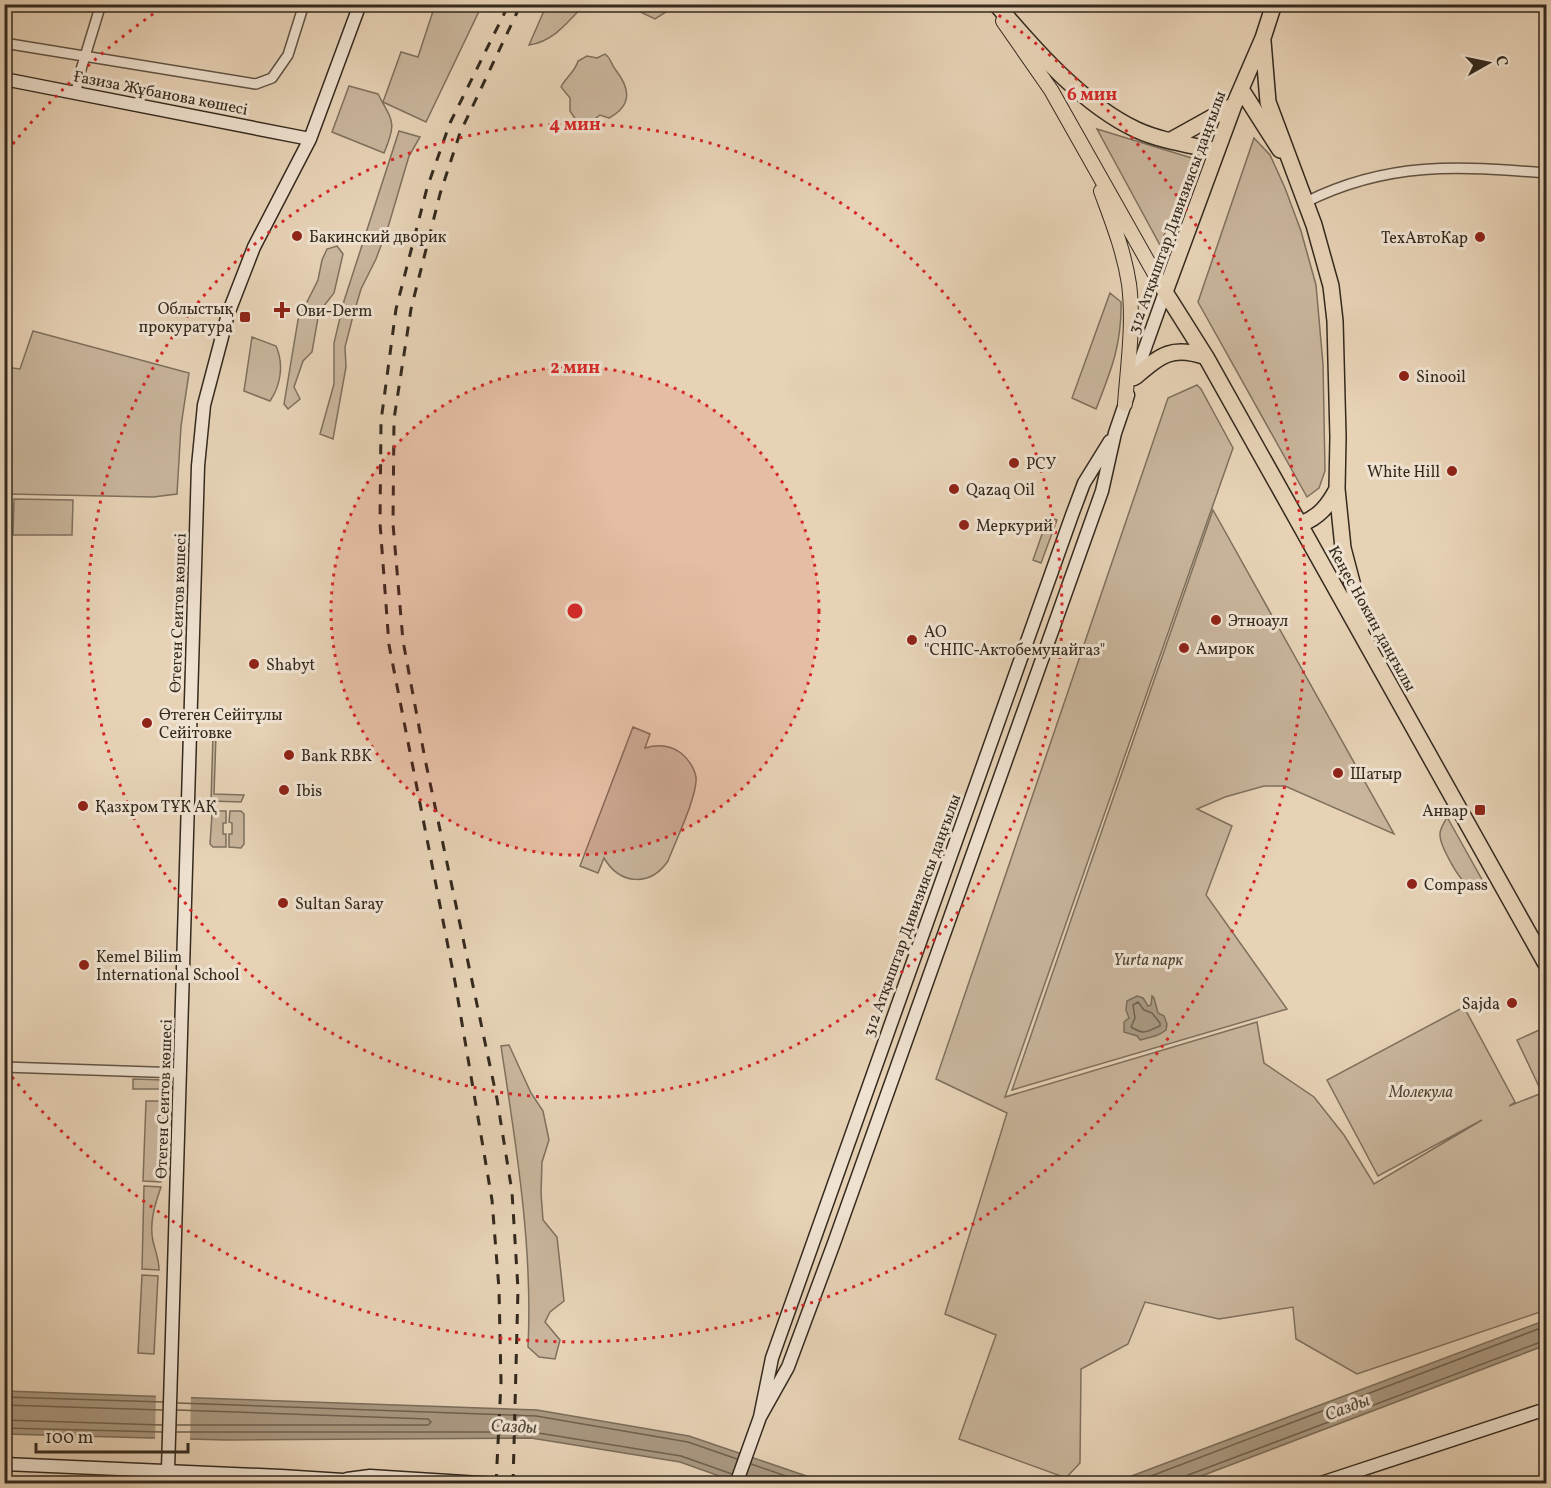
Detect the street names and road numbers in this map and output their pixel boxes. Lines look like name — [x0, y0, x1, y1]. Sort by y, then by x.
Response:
street label: Ғазиза Жұбанова көшесі — [72, 66, 250, 122]
street label: 312 Атқыштар Дивизиясы даңғылы — [1124, 88, 1232, 337]
street label: Өтеген Сеитов көшесі — [165, 533, 193, 693]
street label: Кеңес Нокин даңғылы — [1322, 542, 1421, 696]
street label: 312 Атқыштар Дивизиясы даңғылы — [859, 791, 967, 1040]
street label: Өтеген Сеитов көшесі — [151, 1019, 179, 1179]

